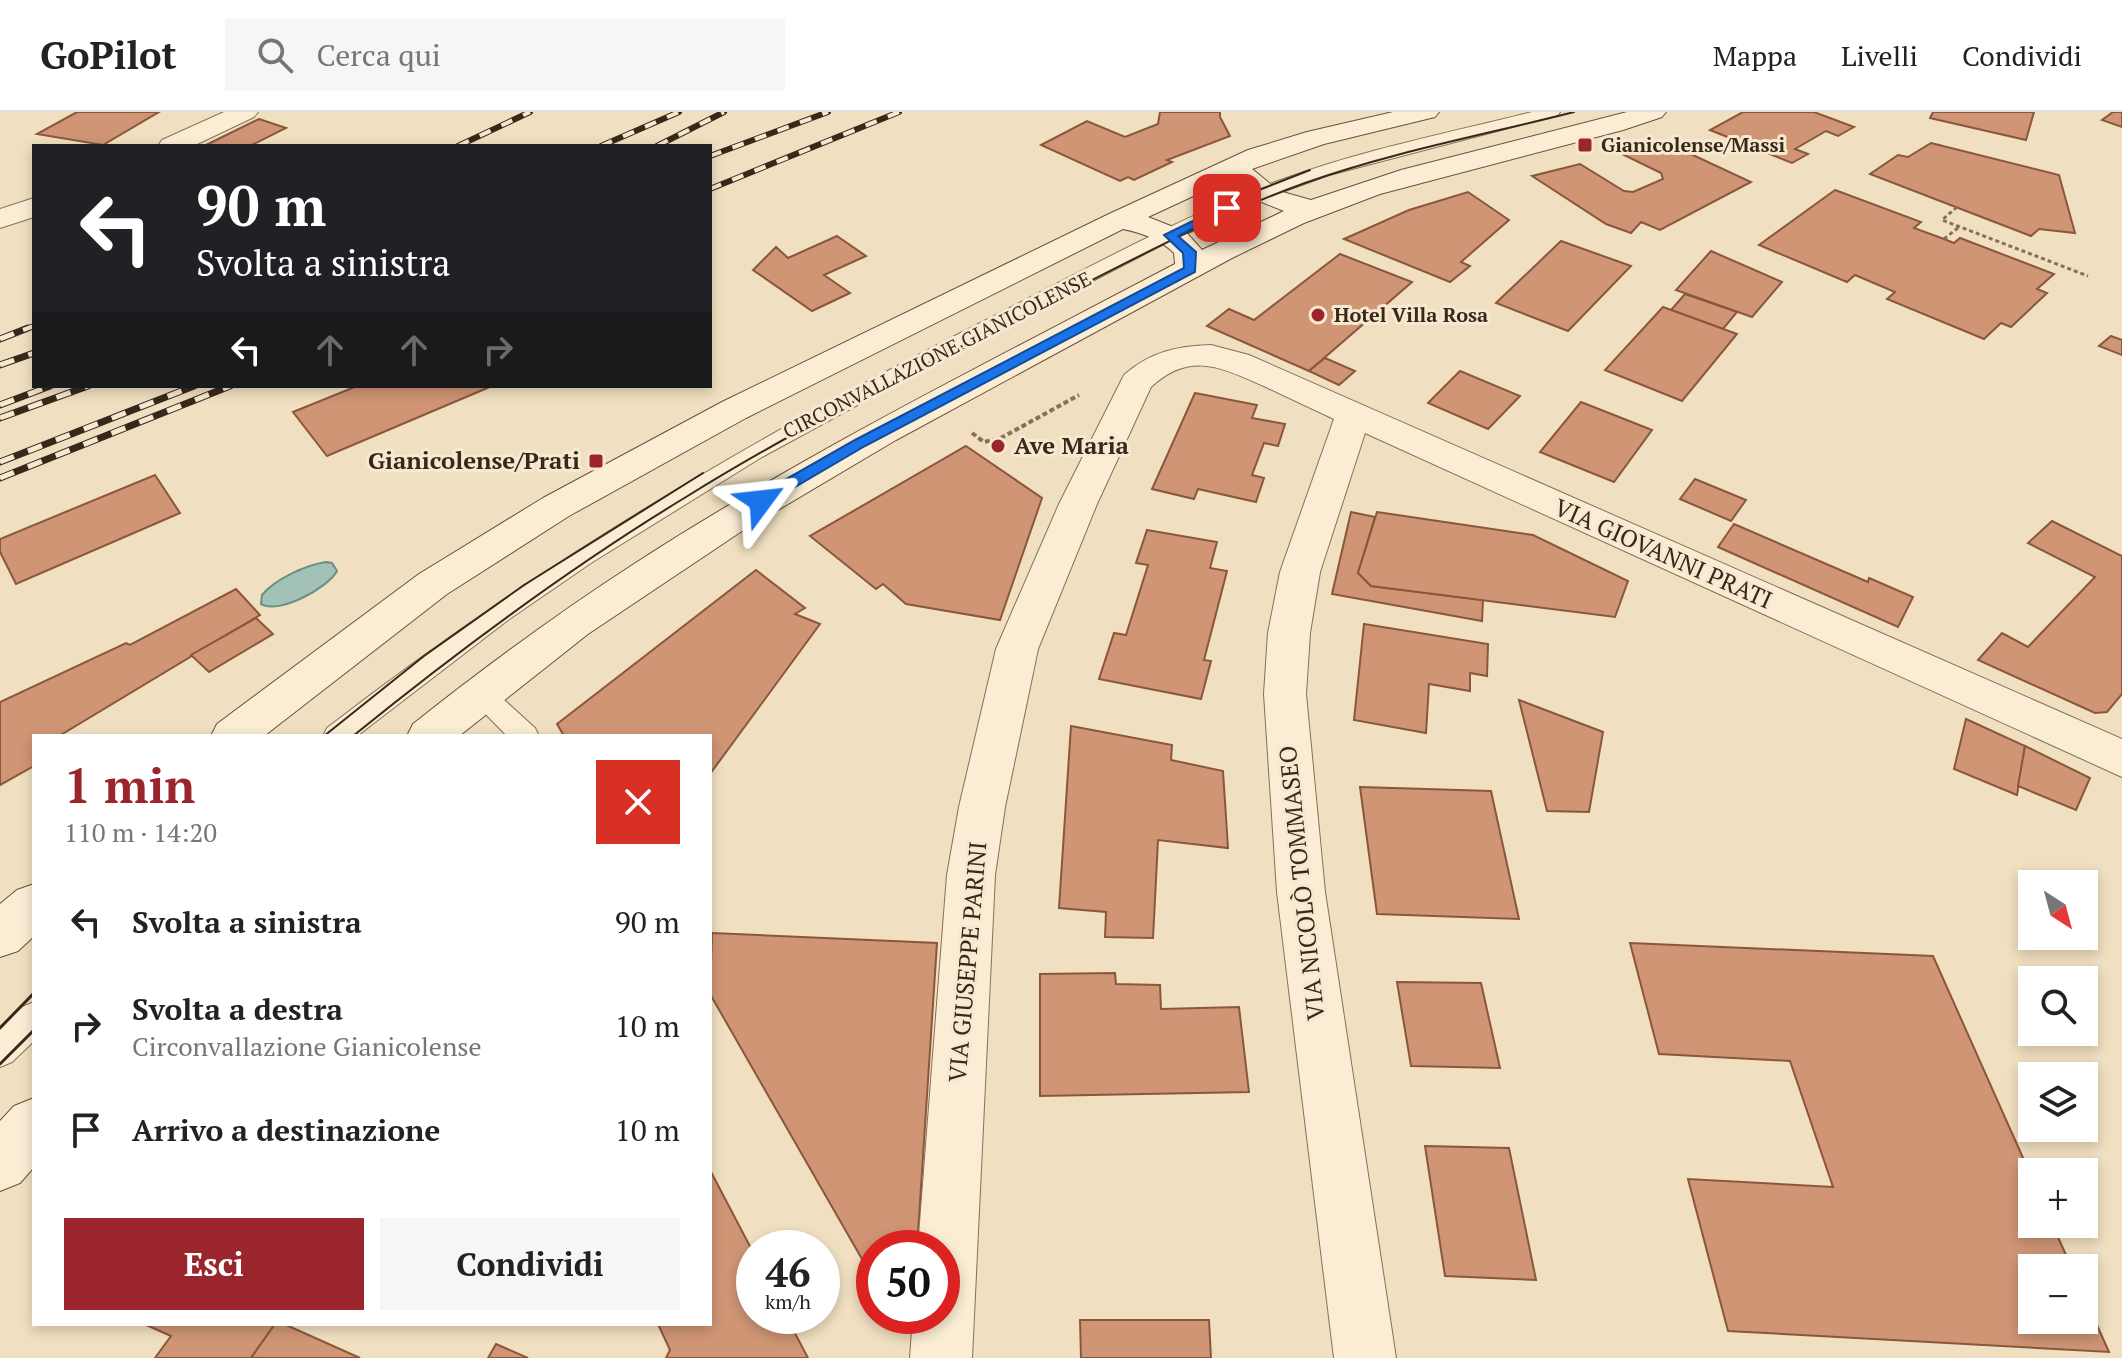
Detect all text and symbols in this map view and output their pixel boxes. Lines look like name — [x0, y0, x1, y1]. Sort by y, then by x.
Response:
search box — [225, 19, 785, 91]
text: GoPilot — [40, 30, 177, 80]
icon: search — [253, 33, 297, 77]
text: Cerca qui — [317, 35, 441, 75]
text: Mappa — [1713, 37, 1797, 74]
text: Livelli — [1841, 37, 1918, 74]
text: Condividi — [1962, 37, 2082, 74]
place label: Gianicolense/Massi — [1601, 131, 1785, 158]
marker: Gianicolense/Massi — [1576, 136, 1594, 154]
text: 90 m — [196, 168, 326, 242]
pin — [1193, 174, 1261, 242]
icon: left — [64, 176, 168, 280]
icon: arrive — [1205, 186, 1249, 230]
text: Svolta a sinistra — [196, 239, 450, 286]
street label: CIRCONVALLAZIONE GIANICOLENSE — [778, 265, 1096, 444]
place label: Hotel Villa Rosa — [1334, 301, 1488, 328]
marker: Hotel Villa Rosa — [1309, 306, 1327, 324]
icon: left — [224, 328, 268, 372]
icon: ahead — [308, 328, 352, 372]
icon: ahead — [392, 328, 436, 372]
icon: right — [476, 328, 520, 372]
place label: Ave Maria — [1014, 429, 1130, 461]
marker: Ave Maria — [989, 437, 1007, 455]
place label: Gianicolense/Prati — [368, 444, 580, 476]
marker: Gianicolense/Prati — [587, 452, 605, 470]
position arrow — [719, 459, 803, 543]
street label: VIA GIOVANNI PRATI — [1549, 491, 1777, 616]
street label: VIA NICOLÒ TOMMASEO — [1271, 744, 1331, 1022]
text: 1 min — [64, 753, 195, 817]
button: close — [596, 760, 680, 844]
text: 110 m · 14:20 — [64, 815, 217, 849]
street label: VIA GIUSEPPE PARINI — [941, 840, 993, 1084]
north arrow — [2018, 870, 2098, 950]
map controls — [2018, 870, 2098, 1334]
icon: left — [64, 900, 108, 944]
text: Svolta a sinistra — [132, 902, 362, 942]
text: 90 m — [615, 902, 680, 942]
button: search — [2018, 966, 2098, 1046]
text: Svolta a destra — [132, 989, 343, 1029]
icon: right — [64, 1004, 108, 1048]
text: 10 m — [615, 1006, 680, 1046]
text: Circonvallazione Gianicolense — [132, 1029, 482, 1063]
button: layers — [2018, 1062, 2098, 1142]
icon: arrive — [64, 1108, 108, 1152]
text: Arrivo a destinazione — [132, 1110, 440, 1150]
text: 10 m — [615, 1110, 680, 1150]
button: + — [2018, 1158, 2098, 1238]
button: Esci — [64, 1218, 364, 1310]
button: Condividi — [380, 1218, 680, 1310]
speed limit sign: 50 — [856, 1230, 960, 1334]
text: 46 — [765, 1245, 811, 1298]
button: − — [2018, 1254, 2098, 1334]
text: km/h — [765, 1288, 811, 1315]

